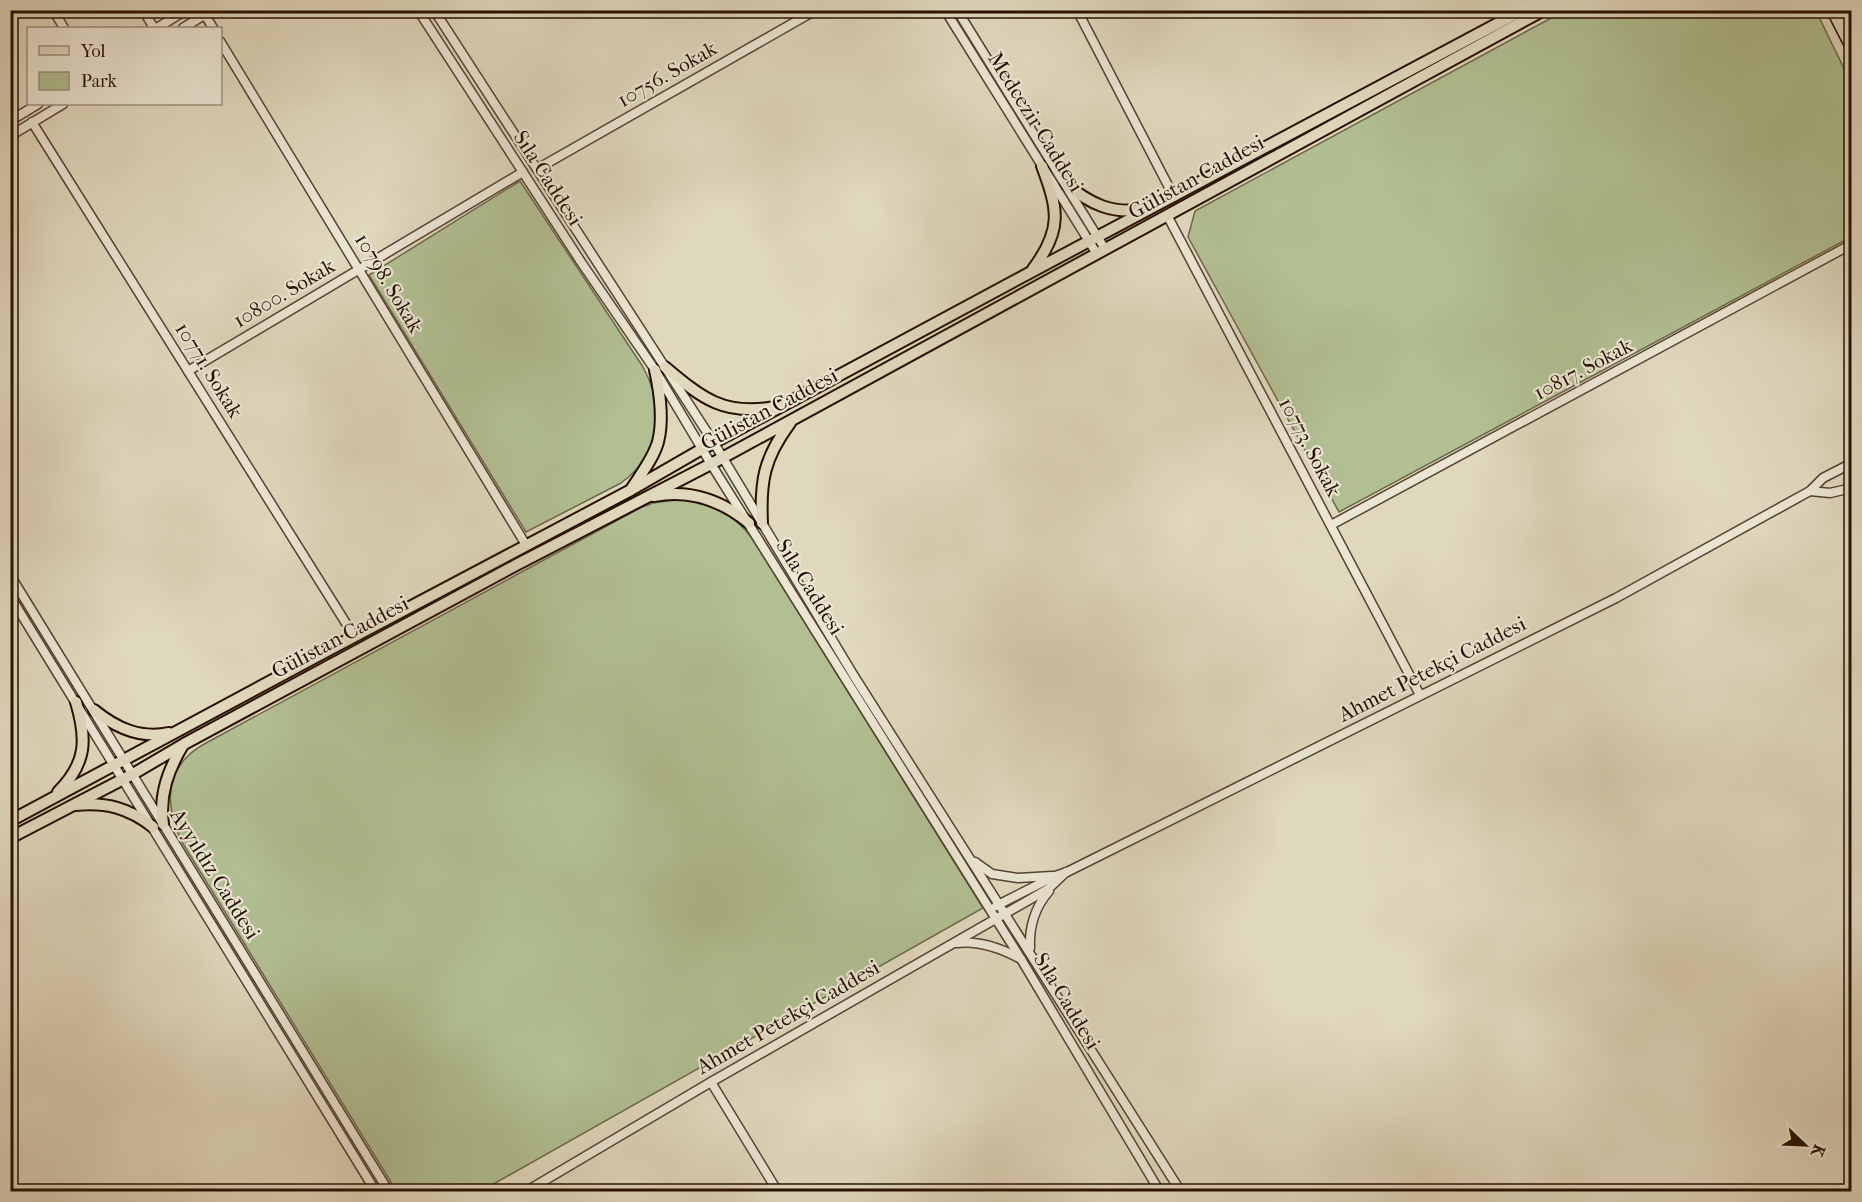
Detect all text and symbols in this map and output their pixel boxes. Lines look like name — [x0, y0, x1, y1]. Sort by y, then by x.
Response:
legend — [27, 27, 222, 105]
street label: 10756. Sokak — [613, 36, 721, 112]
text: Yol — [80, 41, 106, 62]
street label: Medcezir Caddesi — [983, 48, 1089, 196]
text: Park — [81, 71, 118, 92]
street label: Sıla Caddesi — [508, 126, 588, 230]
street label: Gülistan Caddesi — [1124, 130, 1268, 224]
street label: 10798. Sokak — [350, 229, 428, 337]
street label: 10800. Sokak — [229, 253, 339, 333]
street label: 10771. Sokak — [170, 318, 248, 422]
street label: 10817. Sokak — [1530, 333, 1636, 405]
street label: Gülistan Caddesi — [696, 363, 842, 455]
street label: 10773. Sokak — [1274, 393, 1346, 501]
street label: Sıla Caddesi — [771, 535, 849, 639]
street label: Gülistan Caddesi — [267, 591, 413, 683]
street label: Ahmet Petekçi Caddesi — [1333, 611, 1530, 727]
street label: Ayyıldız Caddesi — [165, 803, 265, 944]
street label: Sıla Caddesi — [1029, 948, 1105, 1054]
street label: Ahmet Petekçi Caddesi — [691, 955, 884, 1080]
north arrow — [1775, 1115, 1835, 1175]
text: K — [1807, 1142, 1829, 1161]

